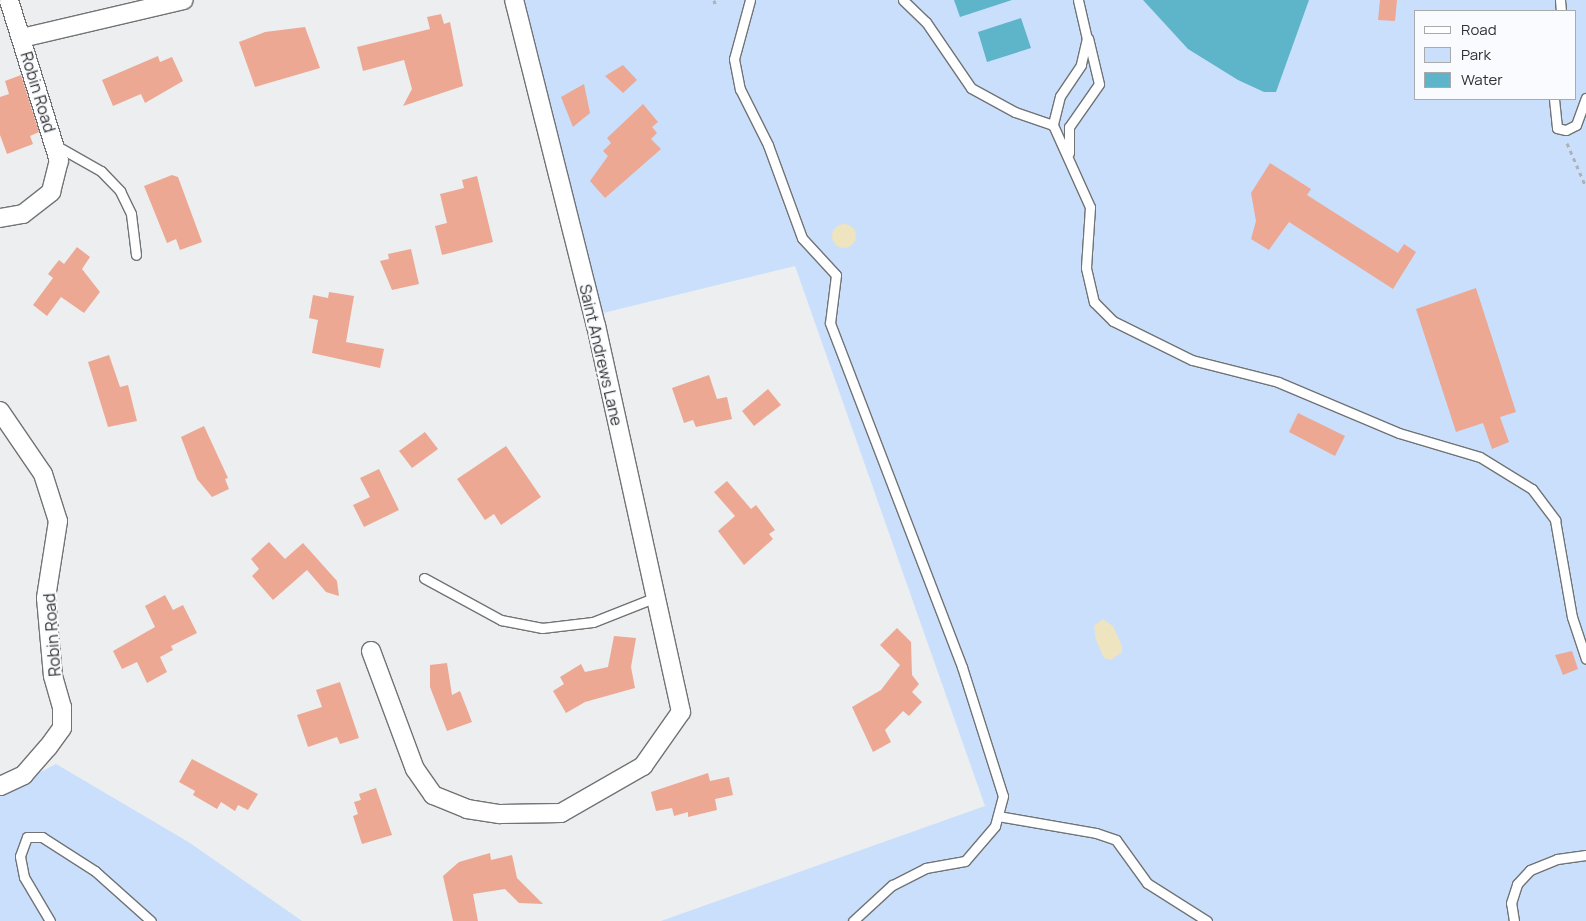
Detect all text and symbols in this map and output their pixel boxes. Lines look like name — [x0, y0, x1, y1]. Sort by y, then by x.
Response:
legend — [1414, 10, 1576, 100]
text: Road — [1461, 19, 1497, 40]
text: Park — [1461, 44, 1491, 65]
street label: Robin Road — [17, 49, 59, 135]
text: Water — [1461, 69, 1503, 90]
street label: Saint Andrews Lane — [575, 282, 627, 428]
street label: Robin Road — [40, 593, 64, 677]

